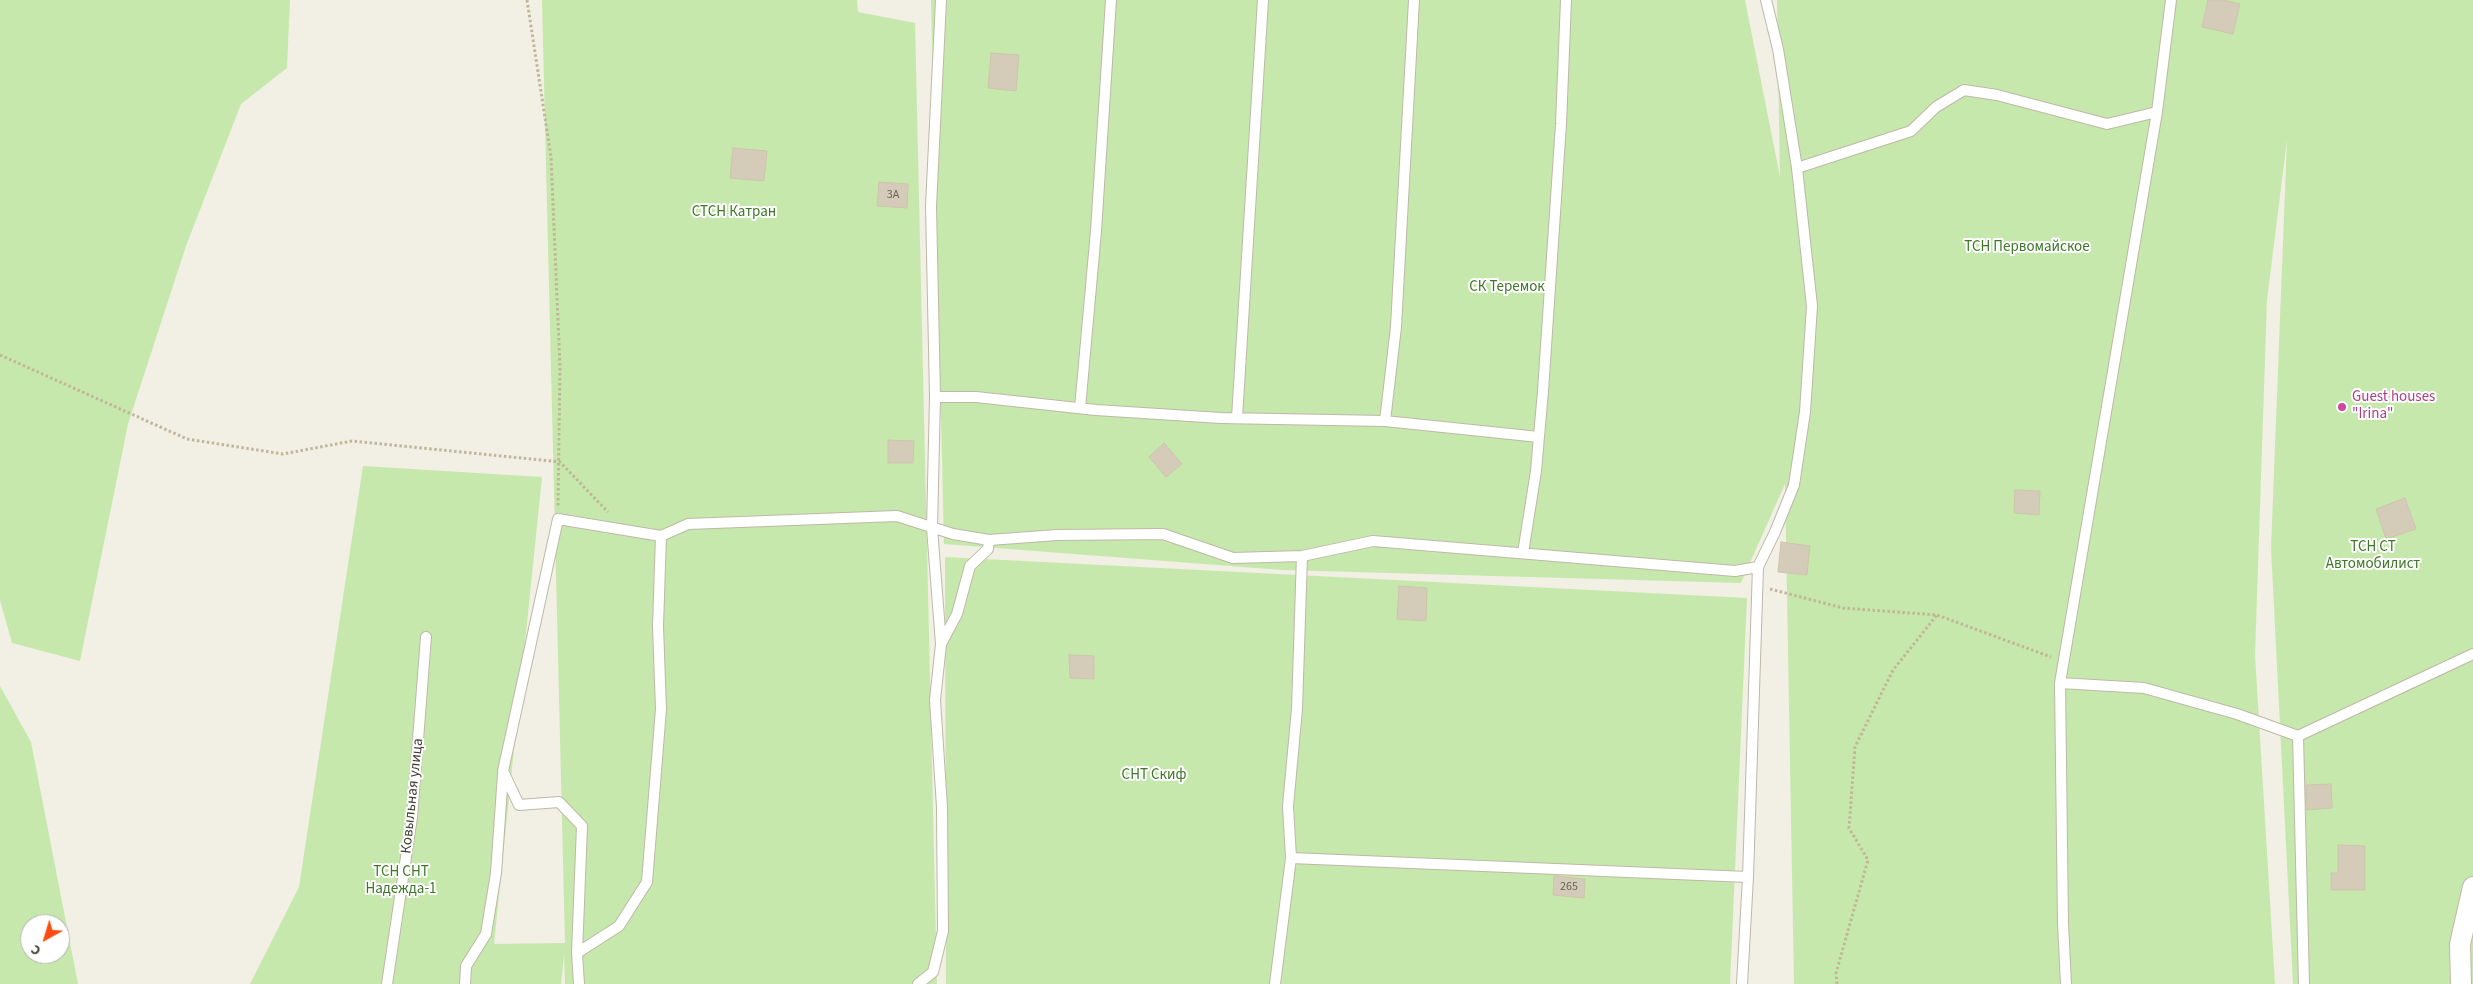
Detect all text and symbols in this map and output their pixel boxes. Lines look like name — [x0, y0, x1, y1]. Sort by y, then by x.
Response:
house number: 3А — [887, 188, 899, 202]
park label: СТСН Катран — [692, 204, 776, 222]
park label: ТСН Первомайское — [1964, 239, 2090, 257]
park label: СК Теремок — [1469, 279, 1545, 297]
place label: Guest houses "Irina" — [2352, 389, 2435, 424]
marker: Guest houses "Irina" — [2336, 401, 2348, 413]
park label: ТСН СТ Автомобилист — [2326, 539, 2420, 574]
street label: Ковыльная улица — [398, 737, 428, 855]
park label: СНТ Скиф — [1122, 767, 1186, 785]
park label: ТСН СНТ Надежда-1 — [366, 864, 436, 899]
house number: 265 — [1560, 880, 1578, 894]
north arrow — [20, 914, 70, 964]
text: С — [27, 940, 46, 960]

